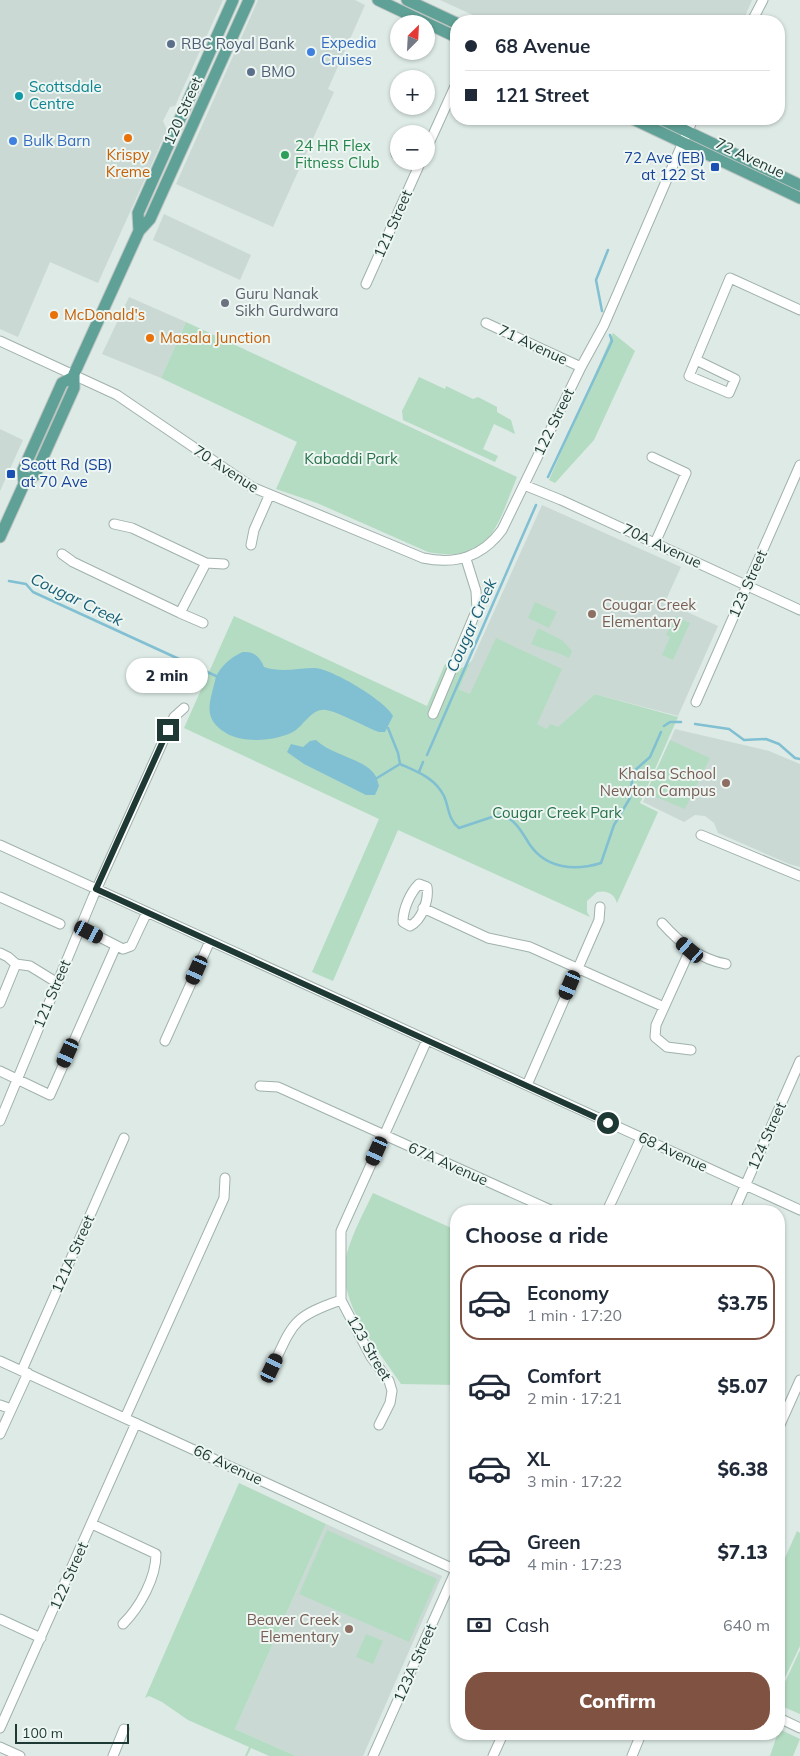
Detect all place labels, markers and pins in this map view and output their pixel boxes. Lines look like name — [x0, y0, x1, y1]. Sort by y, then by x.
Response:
place label: Expedia Cruises — [321, 33, 377, 69]
place label: RBC Royal Bank — [181, 34, 295, 53]
marker: RBC Royal Bank — [165, 38, 177, 50]
marker: Expedia Cruises — [305, 46, 317, 58]
place label: BMO — [261, 62, 296, 81]
marker: BMO — [245, 66, 257, 78]
place label: Scottsdale Centre — [29, 77, 102, 113]
marker: Scottsdale Centre — [13, 90, 25, 102]
place label: Bulk Barn — [23, 131, 91, 150]
marker: Krispy Kreme — [122, 132, 134, 144]
marker: Bulk Barn — [7, 135, 19, 147]
place label: 24 HR Flex Fitness Club — [295, 136, 379, 172]
place label: Krispy Kreme — [106, 145, 150, 181]
place label: 72 Ave (EB) at 122 St — [624, 148, 705, 184]
marker: 24 HR Flex Fitness Club — [279, 149, 291, 161]
marker: 72 Ave (EB) at 122 St — [709, 161, 721, 173]
place label: Guru Nanak Sikh Gurdwara — [235, 284, 339, 320]
marker: Guru Nanak Sikh Gurdwara — [219, 297, 231, 309]
place label: McDonald's — [64, 305, 145, 324]
marker: McDonald's — [48, 309, 60, 321]
place label: Masala Junction — [160, 328, 271, 347]
marker: Masala Junction — [144, 332, 156, 344]
place label: Scott Rd (SB) at 70 Ave — [21, 455, 113, 491]
marker: Scott Rd (SB) at 70 Ave — [5, 468, 17, 480]
place label: Cougar Creek Elementary — [602, 595, 696, 631]
marker: Cougar Creek Elementary — [586, 608, 598, 620]
place label: Khalsa School Newton Campus — [600, 764, 716, 800]
marker: Khalsa School Newton Campus — [720, 777, 732, 789]
place label: Beaver Creek Elementary — [247, 1610, 339, 1646]
marker: Beaver Creek Elementary — [343, 1623, 355, 1635]

